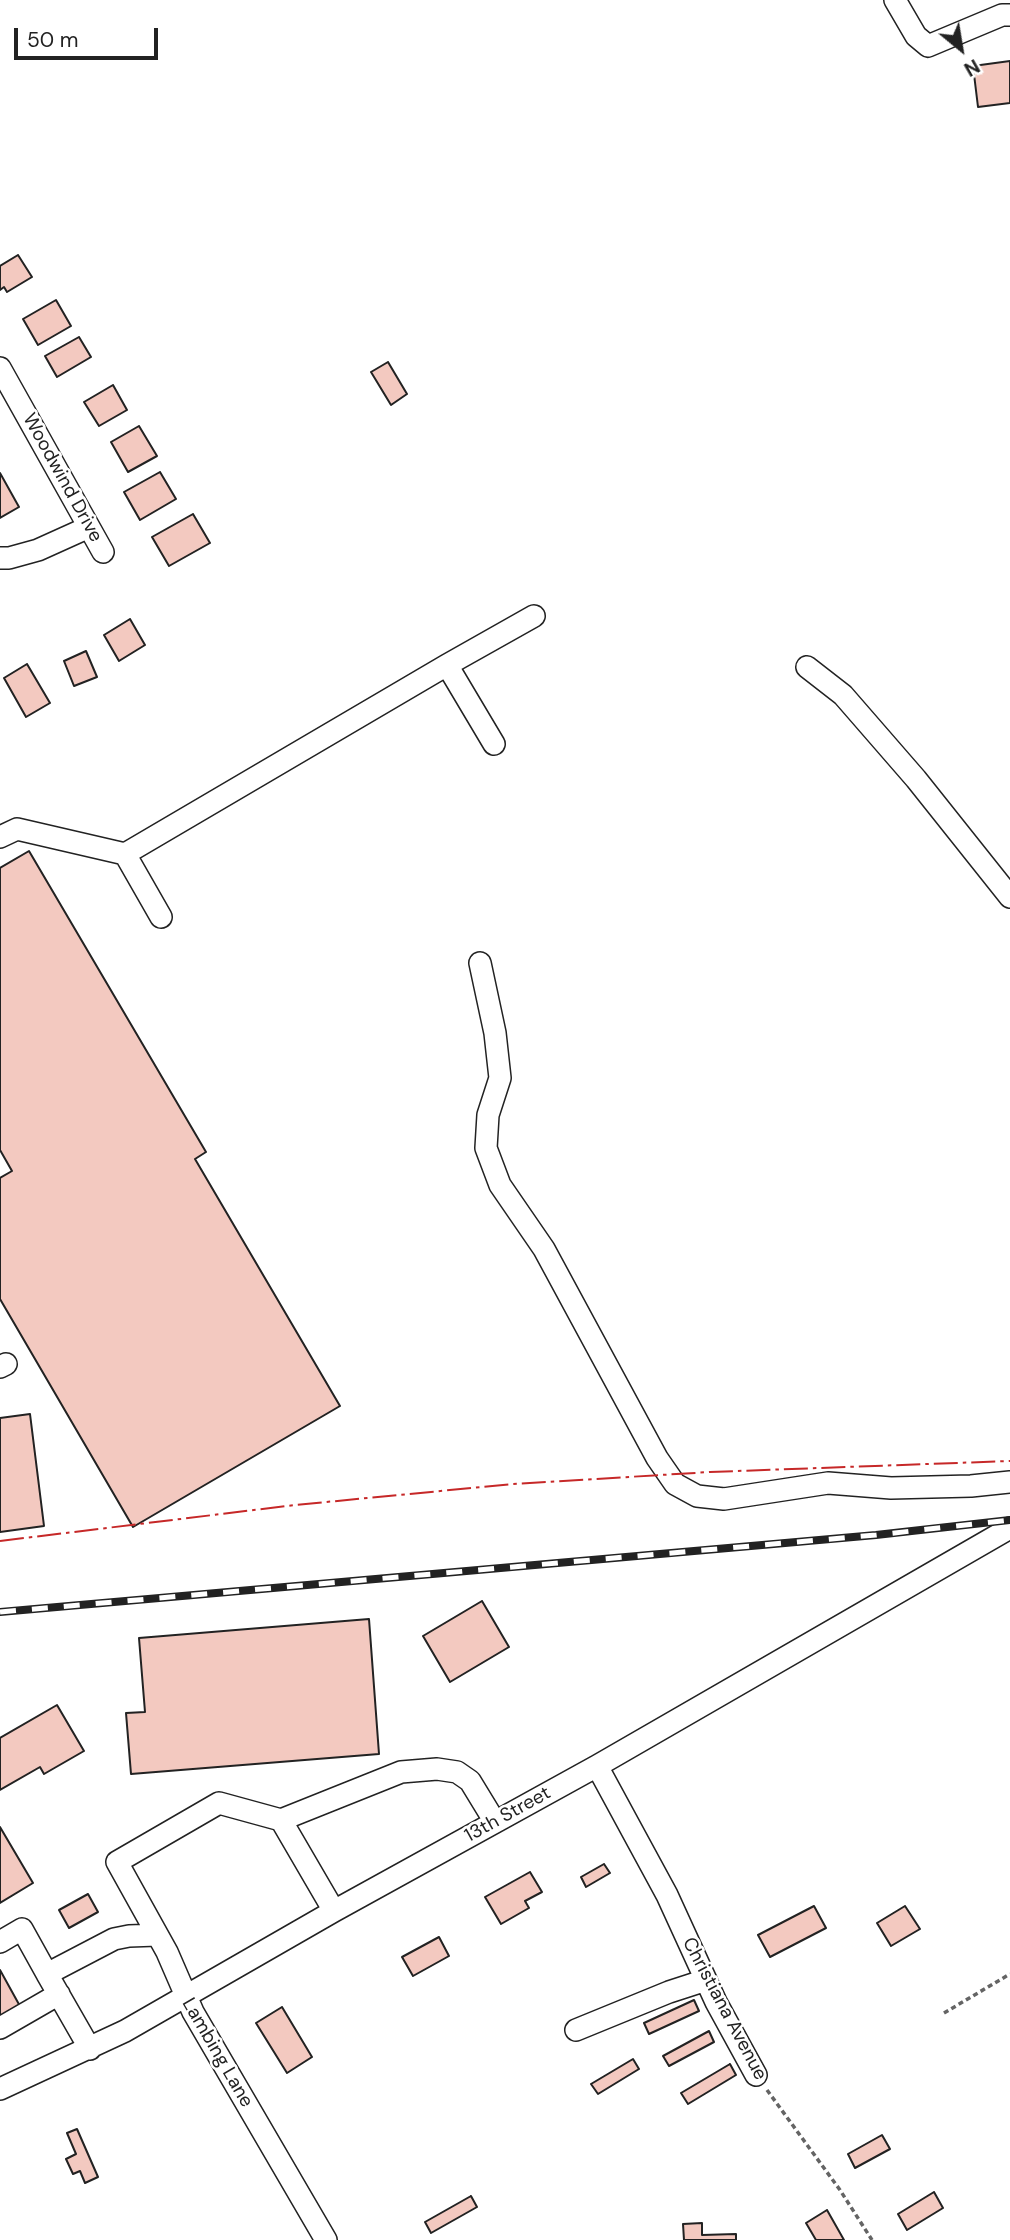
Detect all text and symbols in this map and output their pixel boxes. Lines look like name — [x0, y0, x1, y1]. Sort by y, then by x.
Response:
scale bar — [18, 14, 161, 58]
north arrow — [926, 14, 996, 84]
text: 50 m — [27, 26, 78, 54]
text: N — [960, 53, 984, 82]
street label: Woodwind Drive — [17, 410, 107, 546]
street label: 13th Street — [461, 1782, 555, 1848]
street label: Christiana Avenue — [677, 1934, 771, 2084]
street label: Lambing Lane — [177, 1994, 257, 2112]

